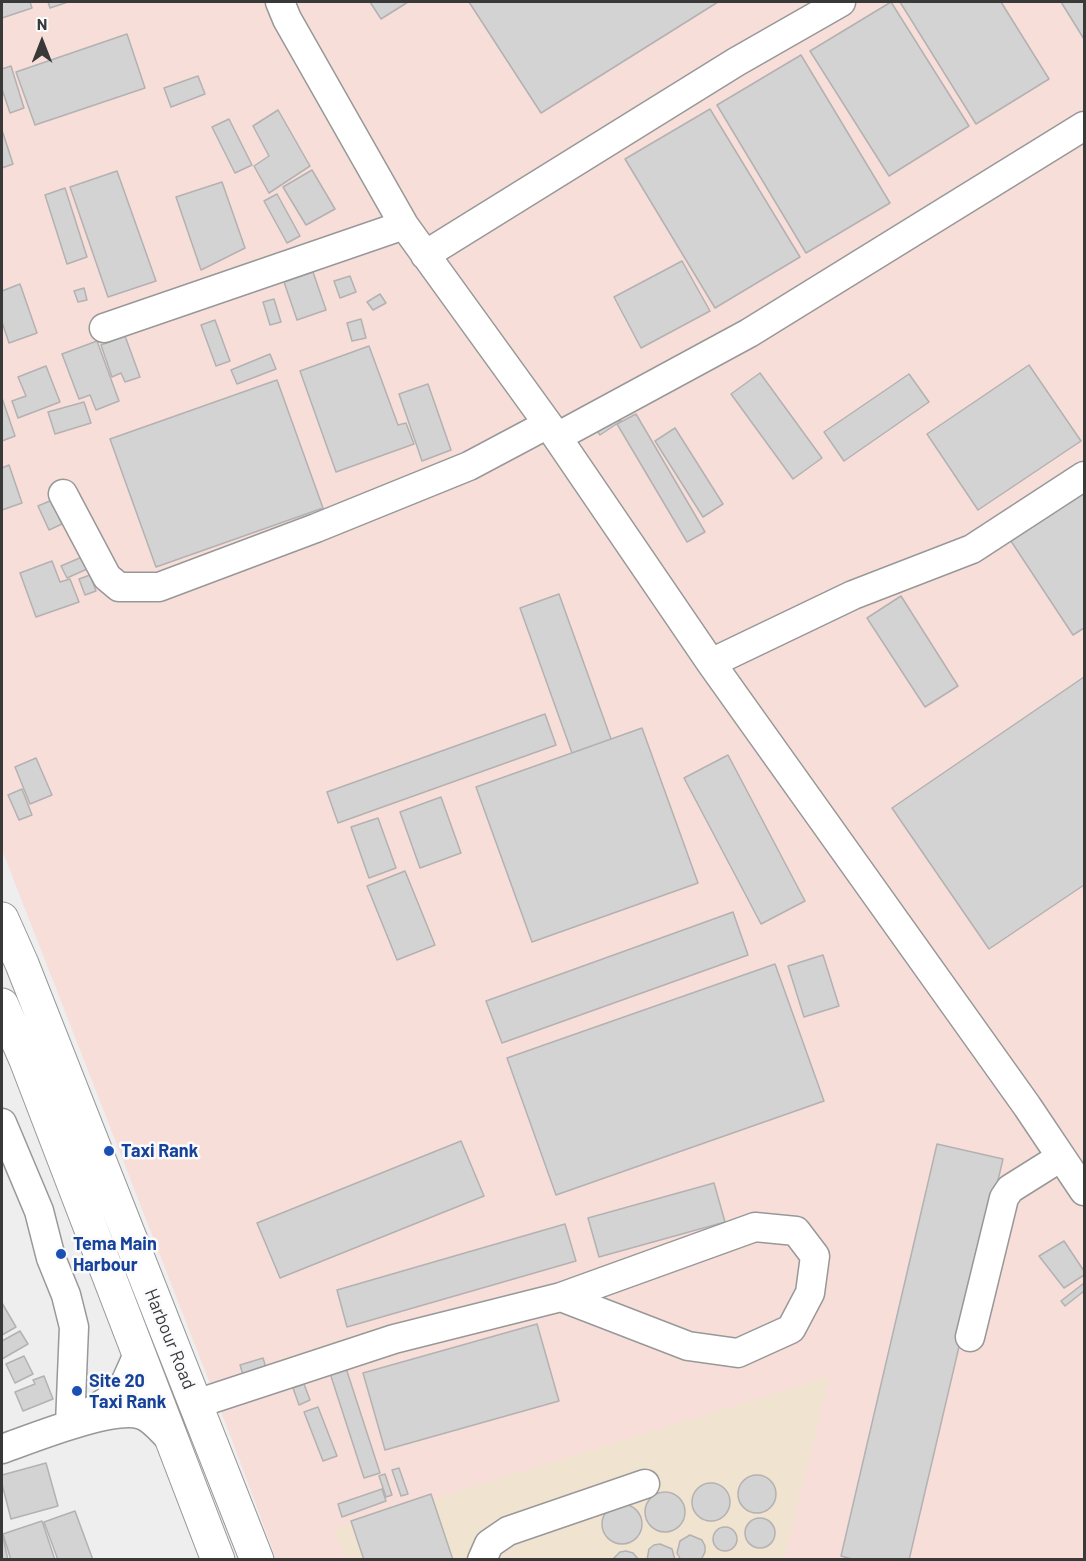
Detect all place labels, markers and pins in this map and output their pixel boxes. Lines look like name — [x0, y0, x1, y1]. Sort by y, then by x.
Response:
place label: Taxi Rank — [121, 1140, 198, 1162]
marker: Taxi Rank — [102, 1144, 116, 1158]
place label: Tema Main Harbour — [73, 1233, 157, 1276]
marker: Tema Main Harbour — [54, 1247, 68, 1261]
place label: Site 20 Taxi Rank — [89, 1370, 166, 1412]
marker: Site 20 Taxi Rank — [70, 1384, 84, 1398]

